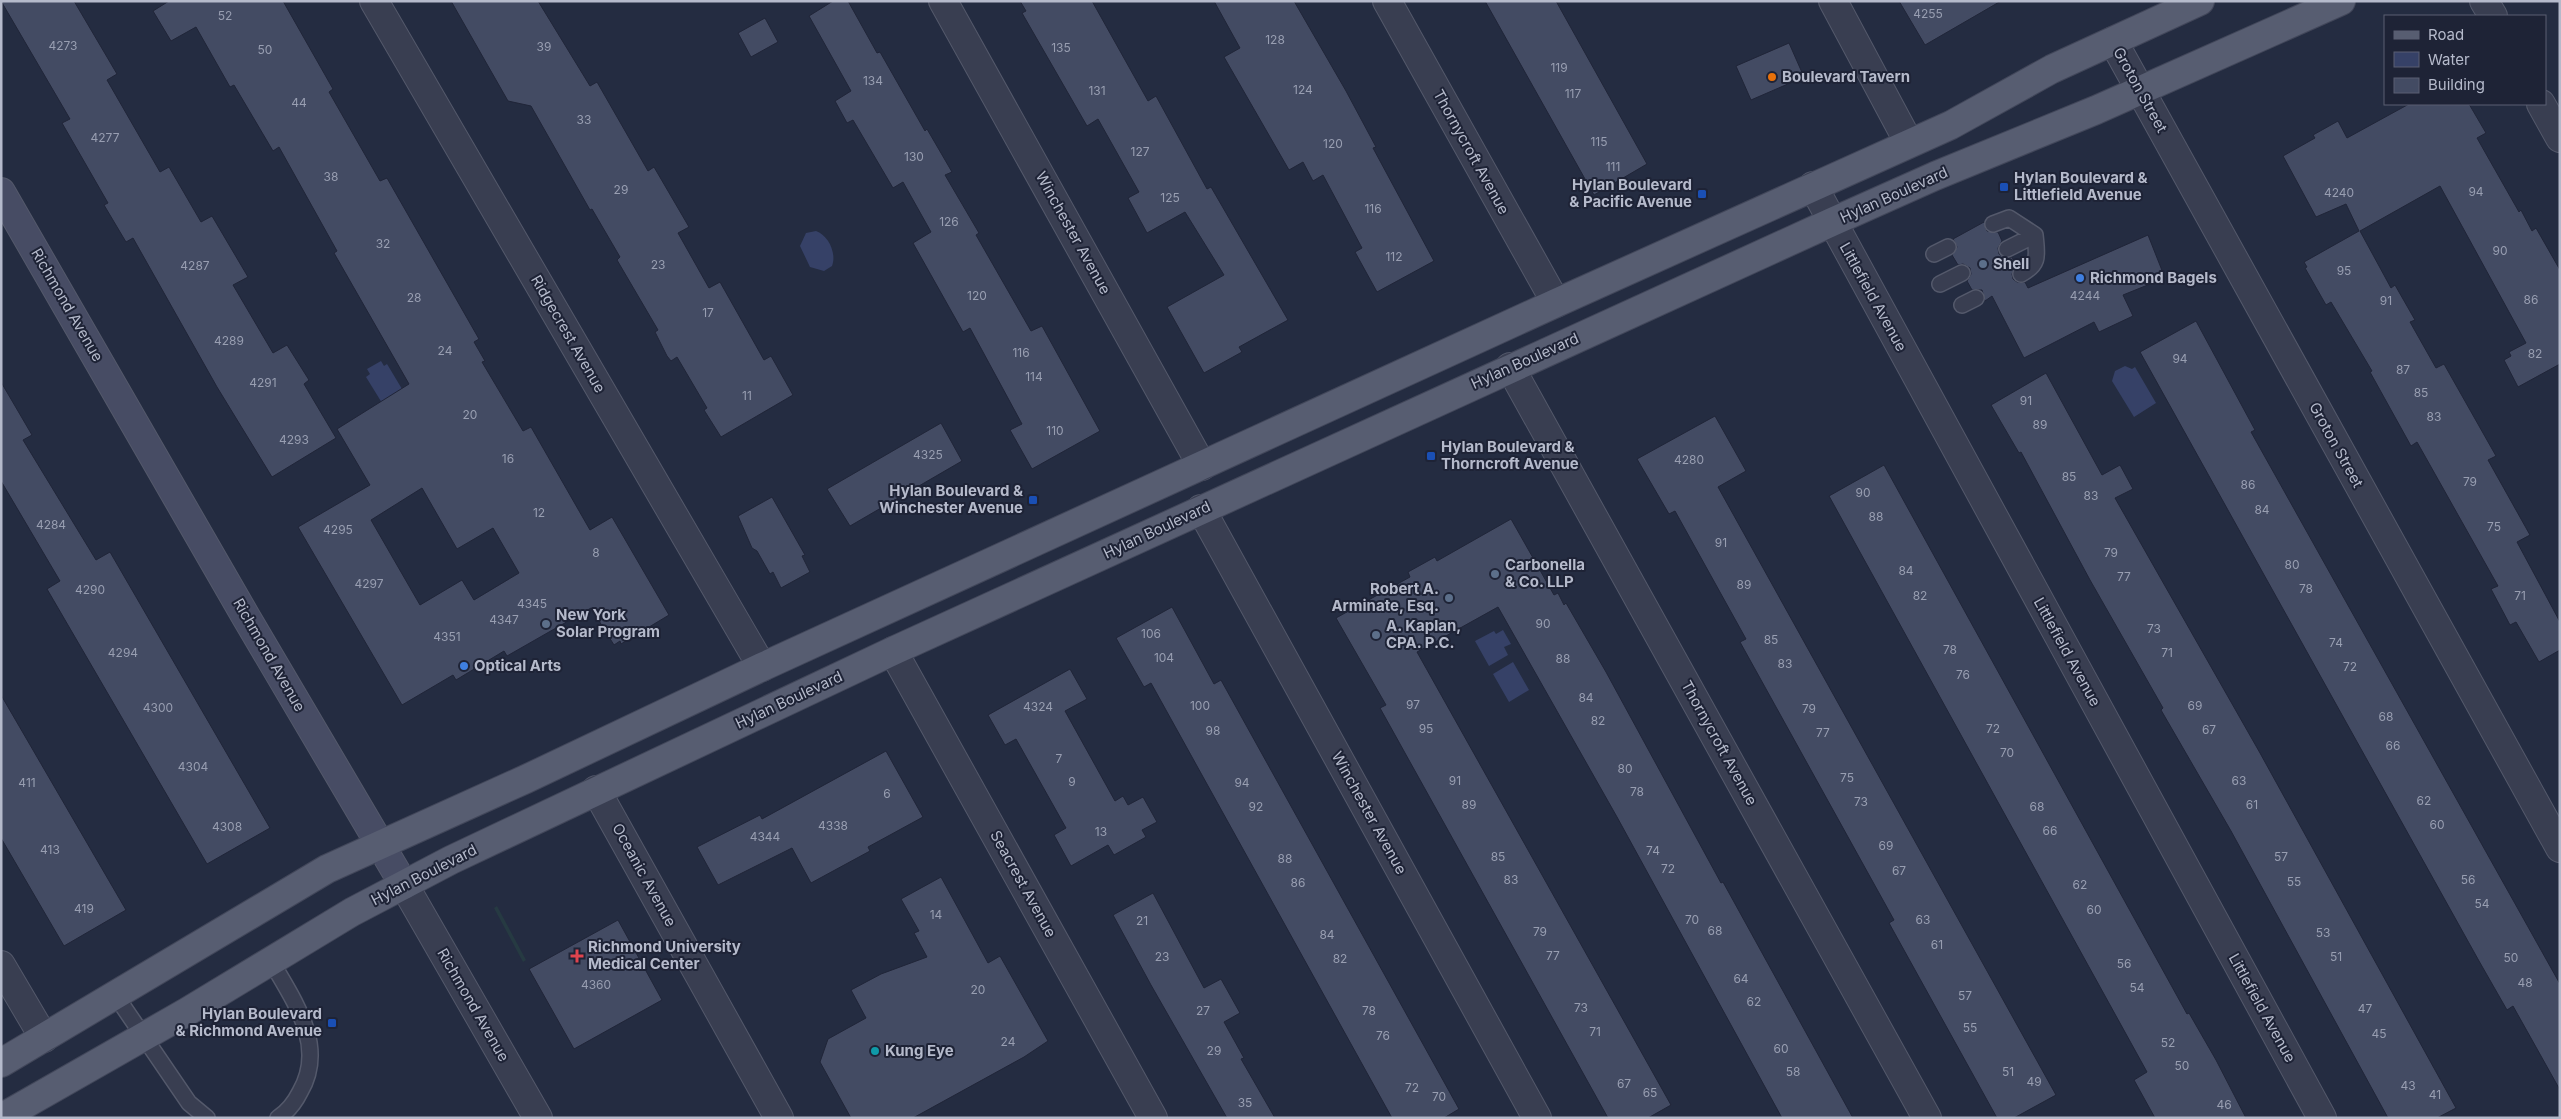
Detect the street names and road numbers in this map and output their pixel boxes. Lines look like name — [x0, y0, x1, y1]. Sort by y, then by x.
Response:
street label: Groton Street — [2109, 44, 2172, 136]
street label: Thornycroft Avenue — [1429, 86, 1514, 218]
street label: Hylan Boulevard — [1837, 162, 1951, 227]
street label: Winchester Avenue — [1032, 168, 1115, 297]
street label: Littlefield Avenue — [1836, 239, 1911, 355]
street label: Richmond Avenue — [27, 245, 108, 365]
street label: Ridgecrest Avenue — [527, 271, 610, 396]
street label: Hylan Boulevard — [1468, 328, 1582, 393]
street label: Groton Street — [2305, 399, 2368, 491]
street label: Hylan Boulevard — [1100, 496, 1213, 563]
street label: Littlefield Avenue — [2030, 594, 2105, 710]
street label: Richmond Avenue — [229, 595, 310, 715]
street label: Hylan Boulevard — [732, 666, 845, 733]
street label: Thornycroft Avenue — [1677, 677, 1762, 809]
street label: Winchester Avenue — [1328, 748, 1411, 877]
street label: Oceanic Avenue — [608, 820, 681, 930]
street label: Seacrest Avenue — [986, 827, 1061, 941]
street label: Hylan Boulevard — [368, 840, 480, 909]
street label: Richmond Avenue — [433, 945, 514, 1065]
street label: Littlefield Avenue — [2225, 950, 2300, 1066]

